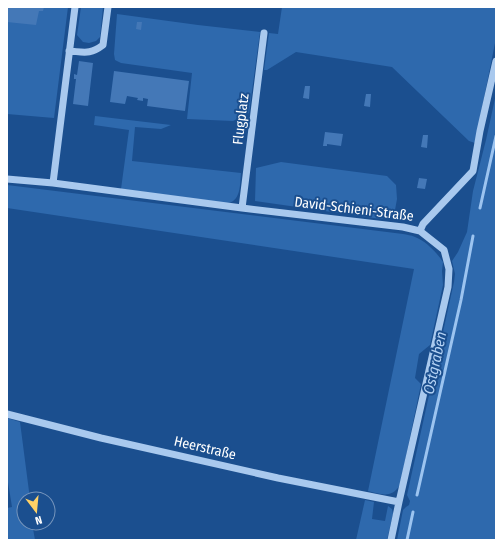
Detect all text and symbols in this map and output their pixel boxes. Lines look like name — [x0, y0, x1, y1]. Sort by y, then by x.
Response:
street label: Flugplatz — [229, 92, 253, 146]
street label: David-Schieni-Straße — [293, 193, 415, 225]
water label: Ostgraben — [420, 330, 450, 396]
street label: Heerstraße — [172, 433, 238, 463]
north arrow — [16, 491, 56, 531]
text: N — [34, 513, 44, 527]

